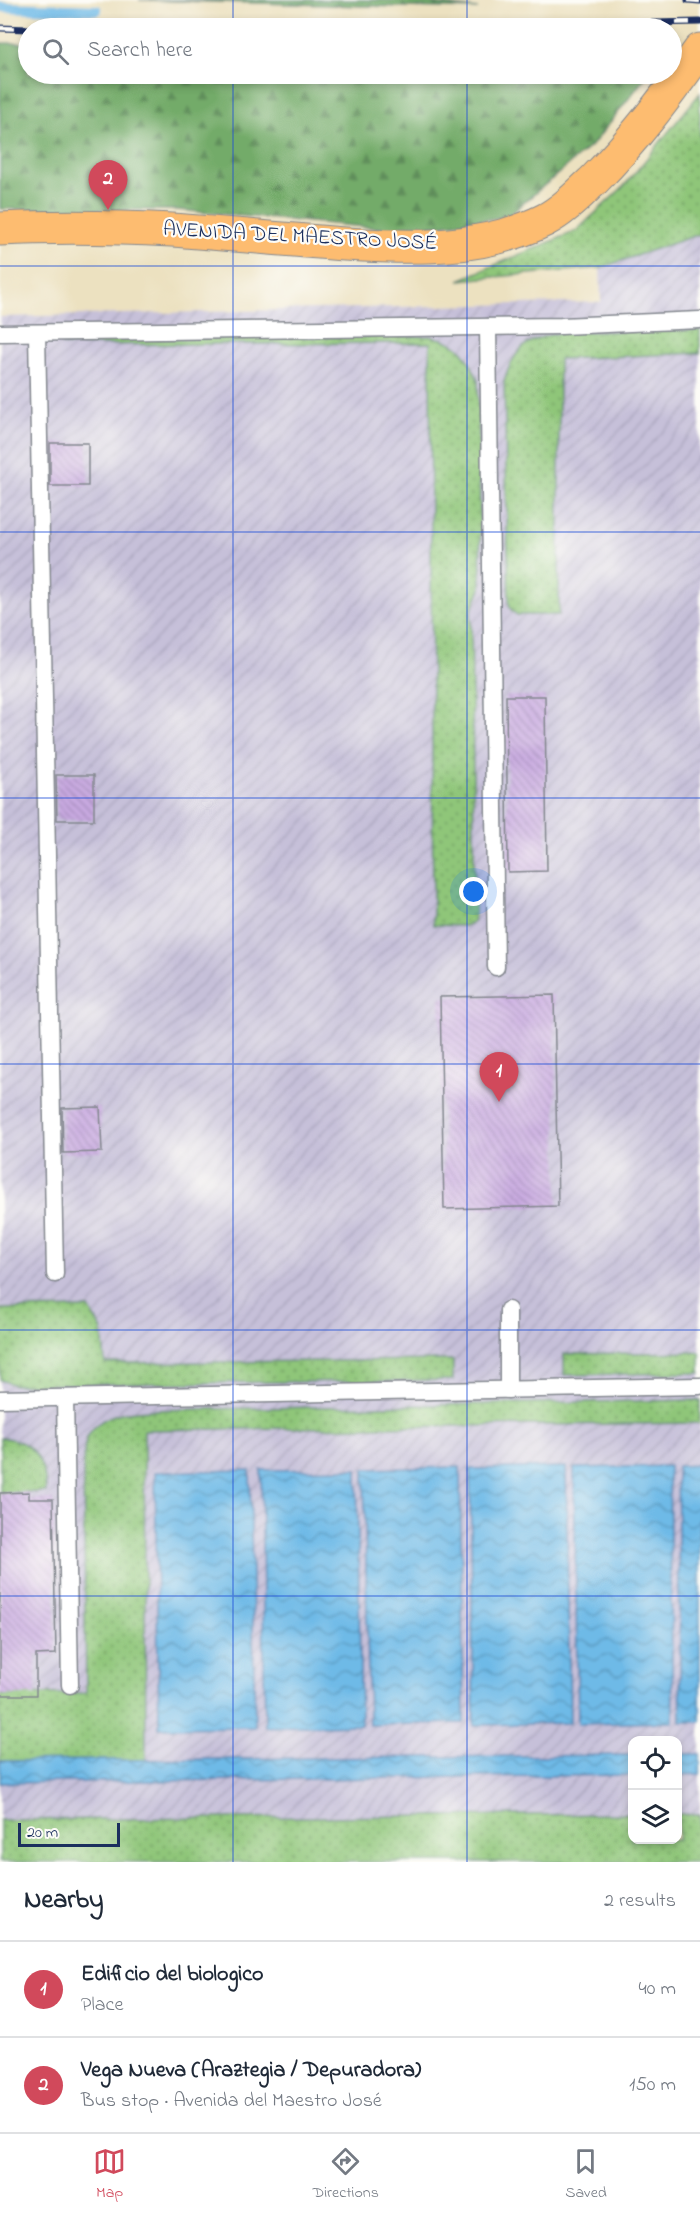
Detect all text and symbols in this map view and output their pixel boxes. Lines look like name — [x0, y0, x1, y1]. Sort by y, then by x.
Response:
search box — [18, 18, 682, 84]
icon: search — [39, 35, 72, 68]
text: Search here — [87, 35, 192, 67]
pin: 2 — [88, 160, 128, 210]
street label: AVENIDA DEL MAESTRO JOSÉ — [162, 215, 438, 259]
your location — [459, 877, 488, 906]
pin: 1 — [480, 1052, 518, 1102]
map controls — [628, 1736, 682, 1844]
button: locate — [628, 1736, 682, 1790]
button: layers — [628, 1790, 682, 1844]
scale bar — [18, 1820, 120, 1848]
text: 20 m — [27, 1821, 58, 1845]
text: Nearby — [24, 1882, 103, 1920]
text: 2 results — [604, 1887, 676, 1916]
text: Edificio del biologico — [81, 1959, 263, 1991]
text: 1 — [40, 1975, 47, 2004]
text: 40 m — [639, 1975, 676, 2004]
text: Place — [81, 1991, 123, 2020]
text: Vega Nueva (Araztegia / Depuradora) — [81, 2055, 421, 2087]
text: 2 — [39, 2071, 48, 2100]
text: 150 m — [629, 2071, 676, 2100]
text: Bus stop · Avenida del Maestro José — [81, 2087, 382, 2116]
tab: Map — [93, 2145, 126, 2205]
tab: Directions — [312, 2145, 379, 2205]
tab: Saved — [565, 2145, 607, 2205]

